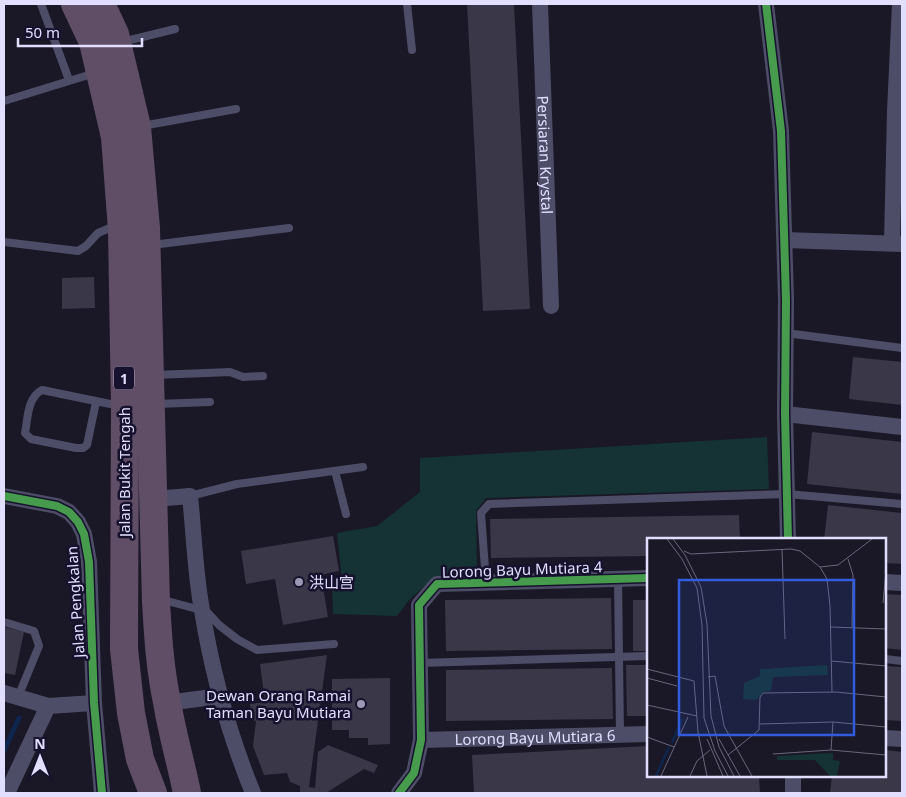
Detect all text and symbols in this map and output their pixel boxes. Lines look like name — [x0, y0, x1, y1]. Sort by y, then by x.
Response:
scale bar — [18, 15, 141, 47]
text: 50 m — [25, 22, 60, 42]
street label: Persiaran Krystal — [533, 95, 558, 215]
road number: 1 — [114, 366, 134, 389]
street label: Jalan Bukit Tengah — [114, 407, 134, 539]
inset map — [647, 538, 886, 777]
street label: Jalan Pengkalan — [61, 545, 89, 661]
street label: Lorong Bayu Mutiara 4 — [441, 556, 603, 582]
place label: 洪山宫 — [309, 572, 354, 592]
marker: 洪山宫 — [293, 576, 305, 588]
place label: Dewan Orang Ramai Taman Bayu Mutiara — [206, 685, 351, 722]
marker: Dewan Orang Ramai Taman Bayu Mutiara — [355, 698, 367, 710]
street label: Lorong Bayu Mutiara 6 — [454, 725, 616, 749]
north arrow — [15, 732, 65, 782]
text: N — [34, 734, 46, 753]

